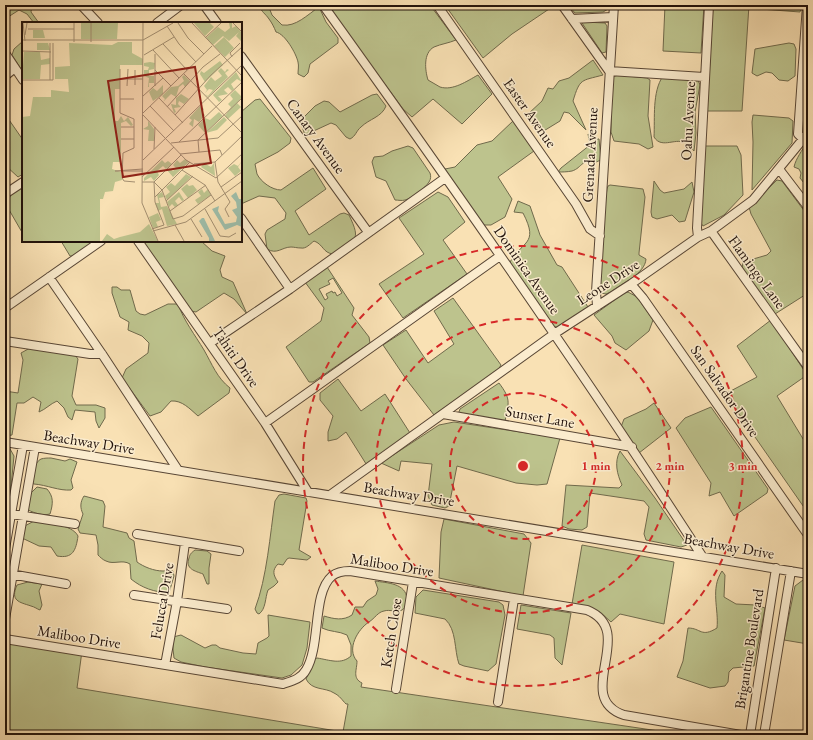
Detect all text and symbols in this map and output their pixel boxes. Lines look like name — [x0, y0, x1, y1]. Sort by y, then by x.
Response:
inset map — [22, 22, 242, 242]
street label: Easter Avenue — [500, 74, 561, 151]
street label: Oahu Avenue — [676, 81, 699, 161]
street label: Canary Avenue — [283, 94, 350, 177]
street label: Grenada Avenue — [578, 107, 601, 203]
street label: Dominica Avenue — [490, 222, 565, 318]
street label: Flamingo Lane — [724, 231, 790, 312]
street label: Leone Drive — [573, 254, 643, 309]
street label: Tahiti Drive — [209, 323, 264, 391]
street label: San Salvador Drive — [687, 341, 764, 440]
street label: Sunset Lane — [504, 401, 576, 432]
street label: Beachway Drive — [42, 425, 136, 458]
text: 1 min — [581, 458, 611, 474]
text: 2 min — [655, 458, 685, 474]
text: 3 min — [728, 458, 758, 474]
centre of rings — [516, 459, 530, 473]
street label: Beachway Drive — [362, 477, 456, 510]
street label: Beachway Drive — [682, 528, 776, 563]
street label: Maliboo Drive — [349, 549, 435, 580]
street label: Felucca Drive — [145, 561, 178, 641]
street label: Brigantine Boulevard — [730, 587, 767, 710]
street label: Ketch Close — [376, 597, 405, 669]
street label: Maliboo Drive — [36, 621, 122, 652]

